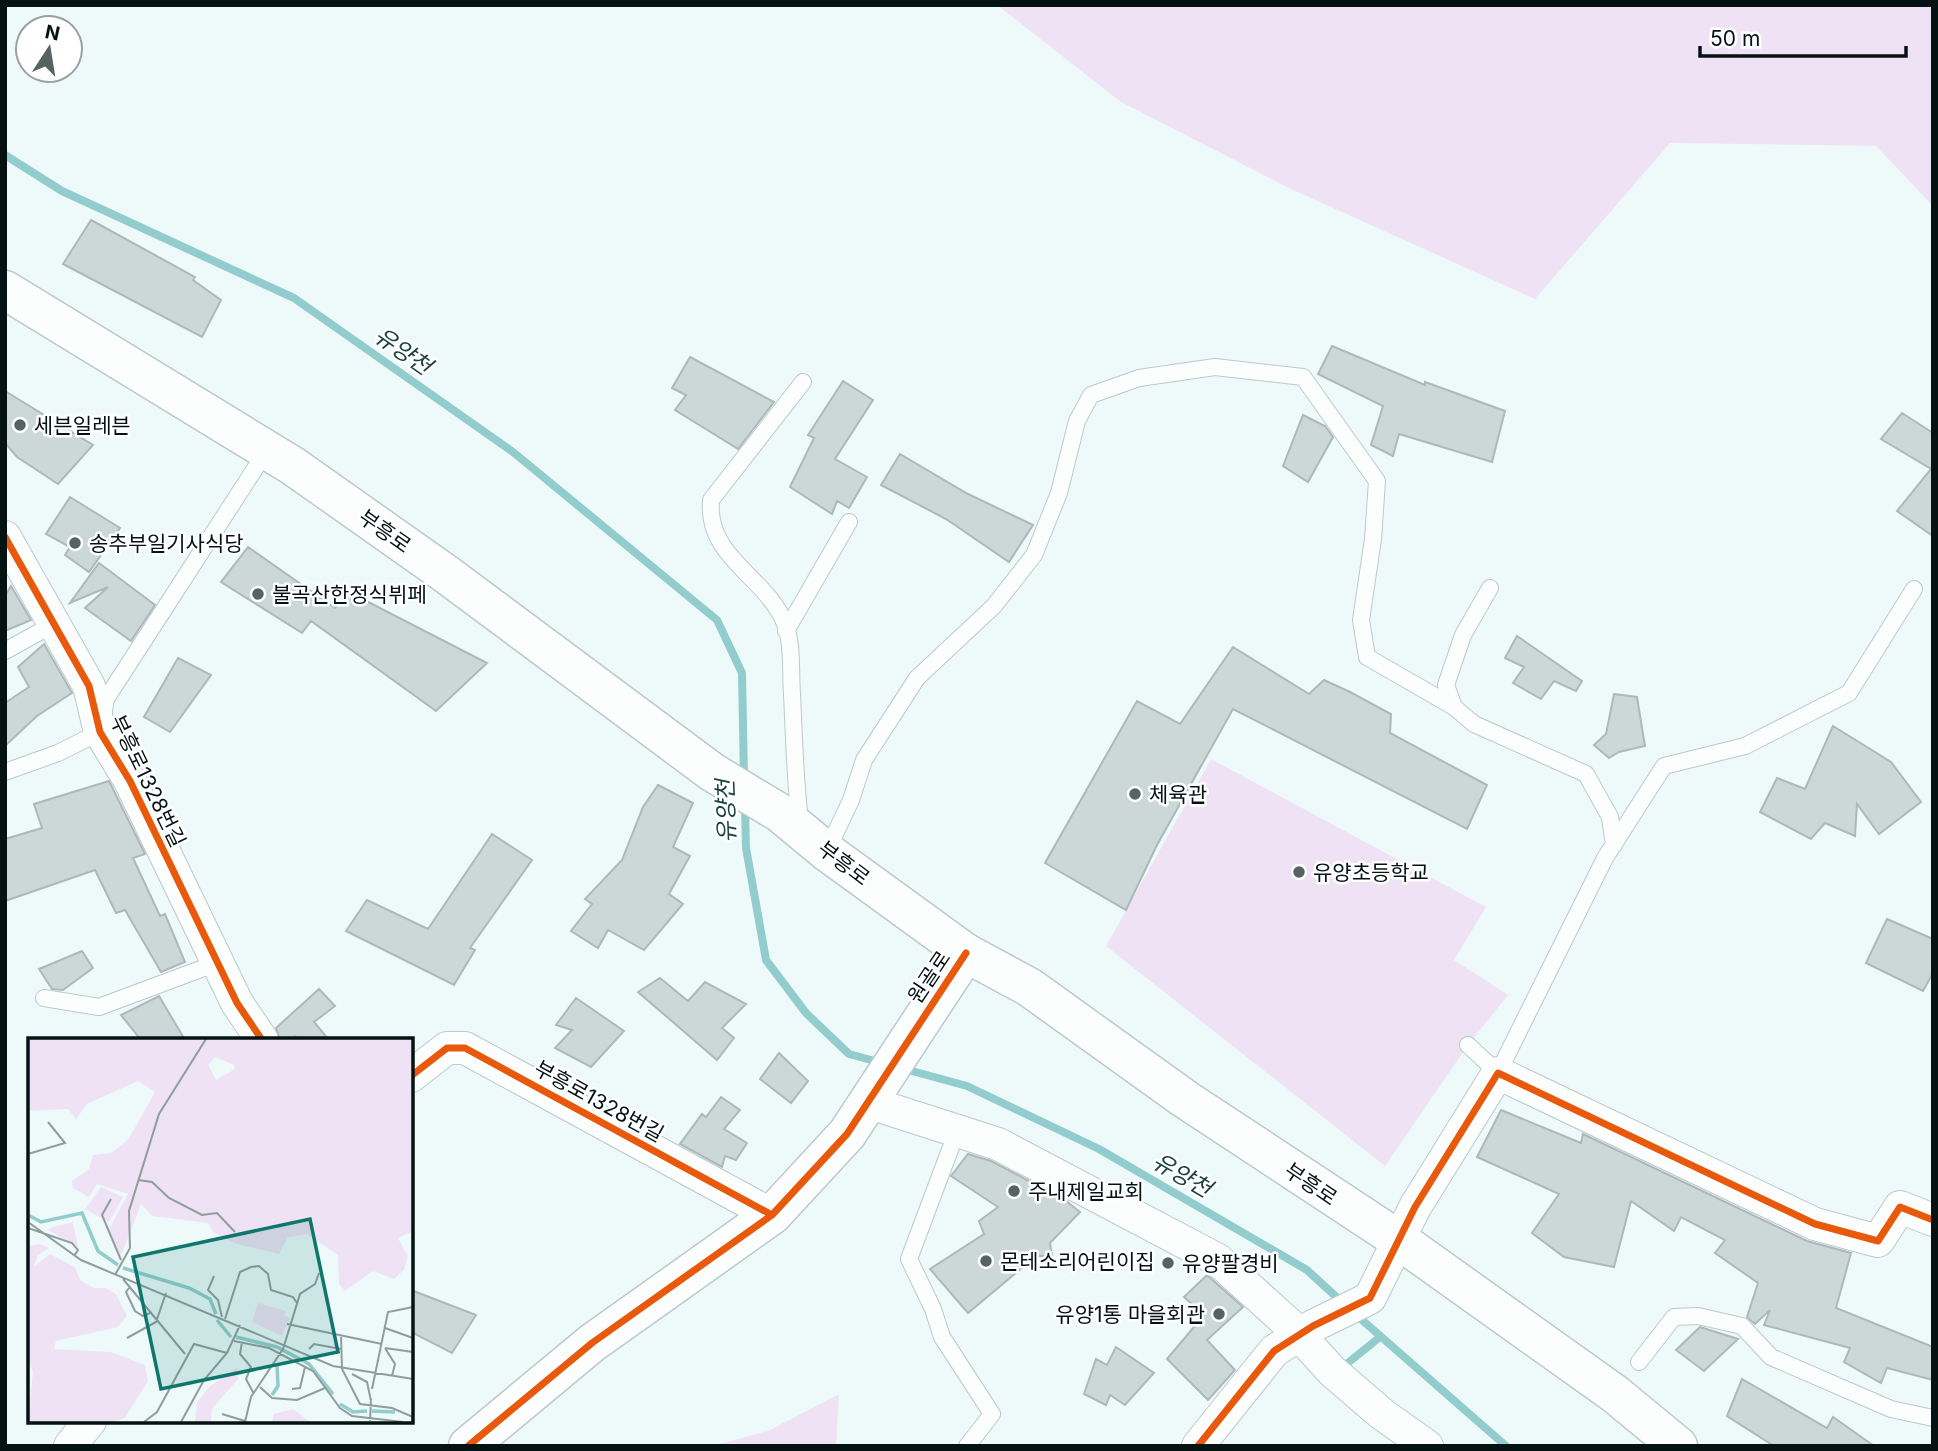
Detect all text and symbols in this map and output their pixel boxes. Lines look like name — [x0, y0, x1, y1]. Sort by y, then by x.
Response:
north arrow — [14, 14, 84, 84]
scale bar — [1700, 14, 1906, 58]
text: N — [43, 20, 62, 46]
text: 50 m — [1710, 26, 1760, 51]
water label: 유양천 — [369, 321, 439, 382]
place label: 세븐일레븐 — [34, 413, 131, 438]
marker: 세븐일레븐 — [12, 417, 28, 433]
street label: 부흥로 — [354, 504, 416, 558]
place label: 송추부일기사식당 — [89, 531, 244, 556]
marker: 송추부일기사식당 — [67, 535, 83, 551]
place label: 불곡산한정식뷔페 — [272, 582, 427, 607]
marker: 불곡산한정식뷔페 — [250, 586, 266, 602]
street label: 부흥로1328번길 — [105, 711, 191, 851]
water label: 유양천 — [711, 776, 741, 843]
place label: 체육관 — [1149, 782, 1207, 807]
marker: 체육관 — [1127, 786, 1143, 802]
street label: 부흥로 — [813, 836, 875, 890]
place label: 유양초등학교 — [1313, 860, 1429, 885]
marker: 유양초등학교 — [1291, 864, 1307, 880]
street label: 원골로 — [902, 946, 956, 1008]
inset map — [28, 1038, 413, 1423]
street label: 부흥로1328번길 — [530, 1055, 668, 1147]
water label: 유양천 — [1148, 1147, 1219, 1204]
street label: 부흥로 — [1280, 1157, 1342, 1211]
place label: 주내제일교회 — [1028, 1179, 1144, 1204]
marker: 주내제일교회 — [1006, 1183, 1022, 1199]
place label: 몬테소리어린이집 — [1000, 1249, 1155, 1274]
place label: 유양팔경비 — [1182, 1251, 1279, 1276]
marker: 몬테소리어린이집 — [978, 1253, 994, 1269]
marker: 유양팔경비 — [1160, 1255, 1176, 1271]
place label: 유양1통 마을회관 — [1055, 1302, 1205, 1327]
marker: 유양1통 마을회관 — [1211, 1306, 1227, 1322]

